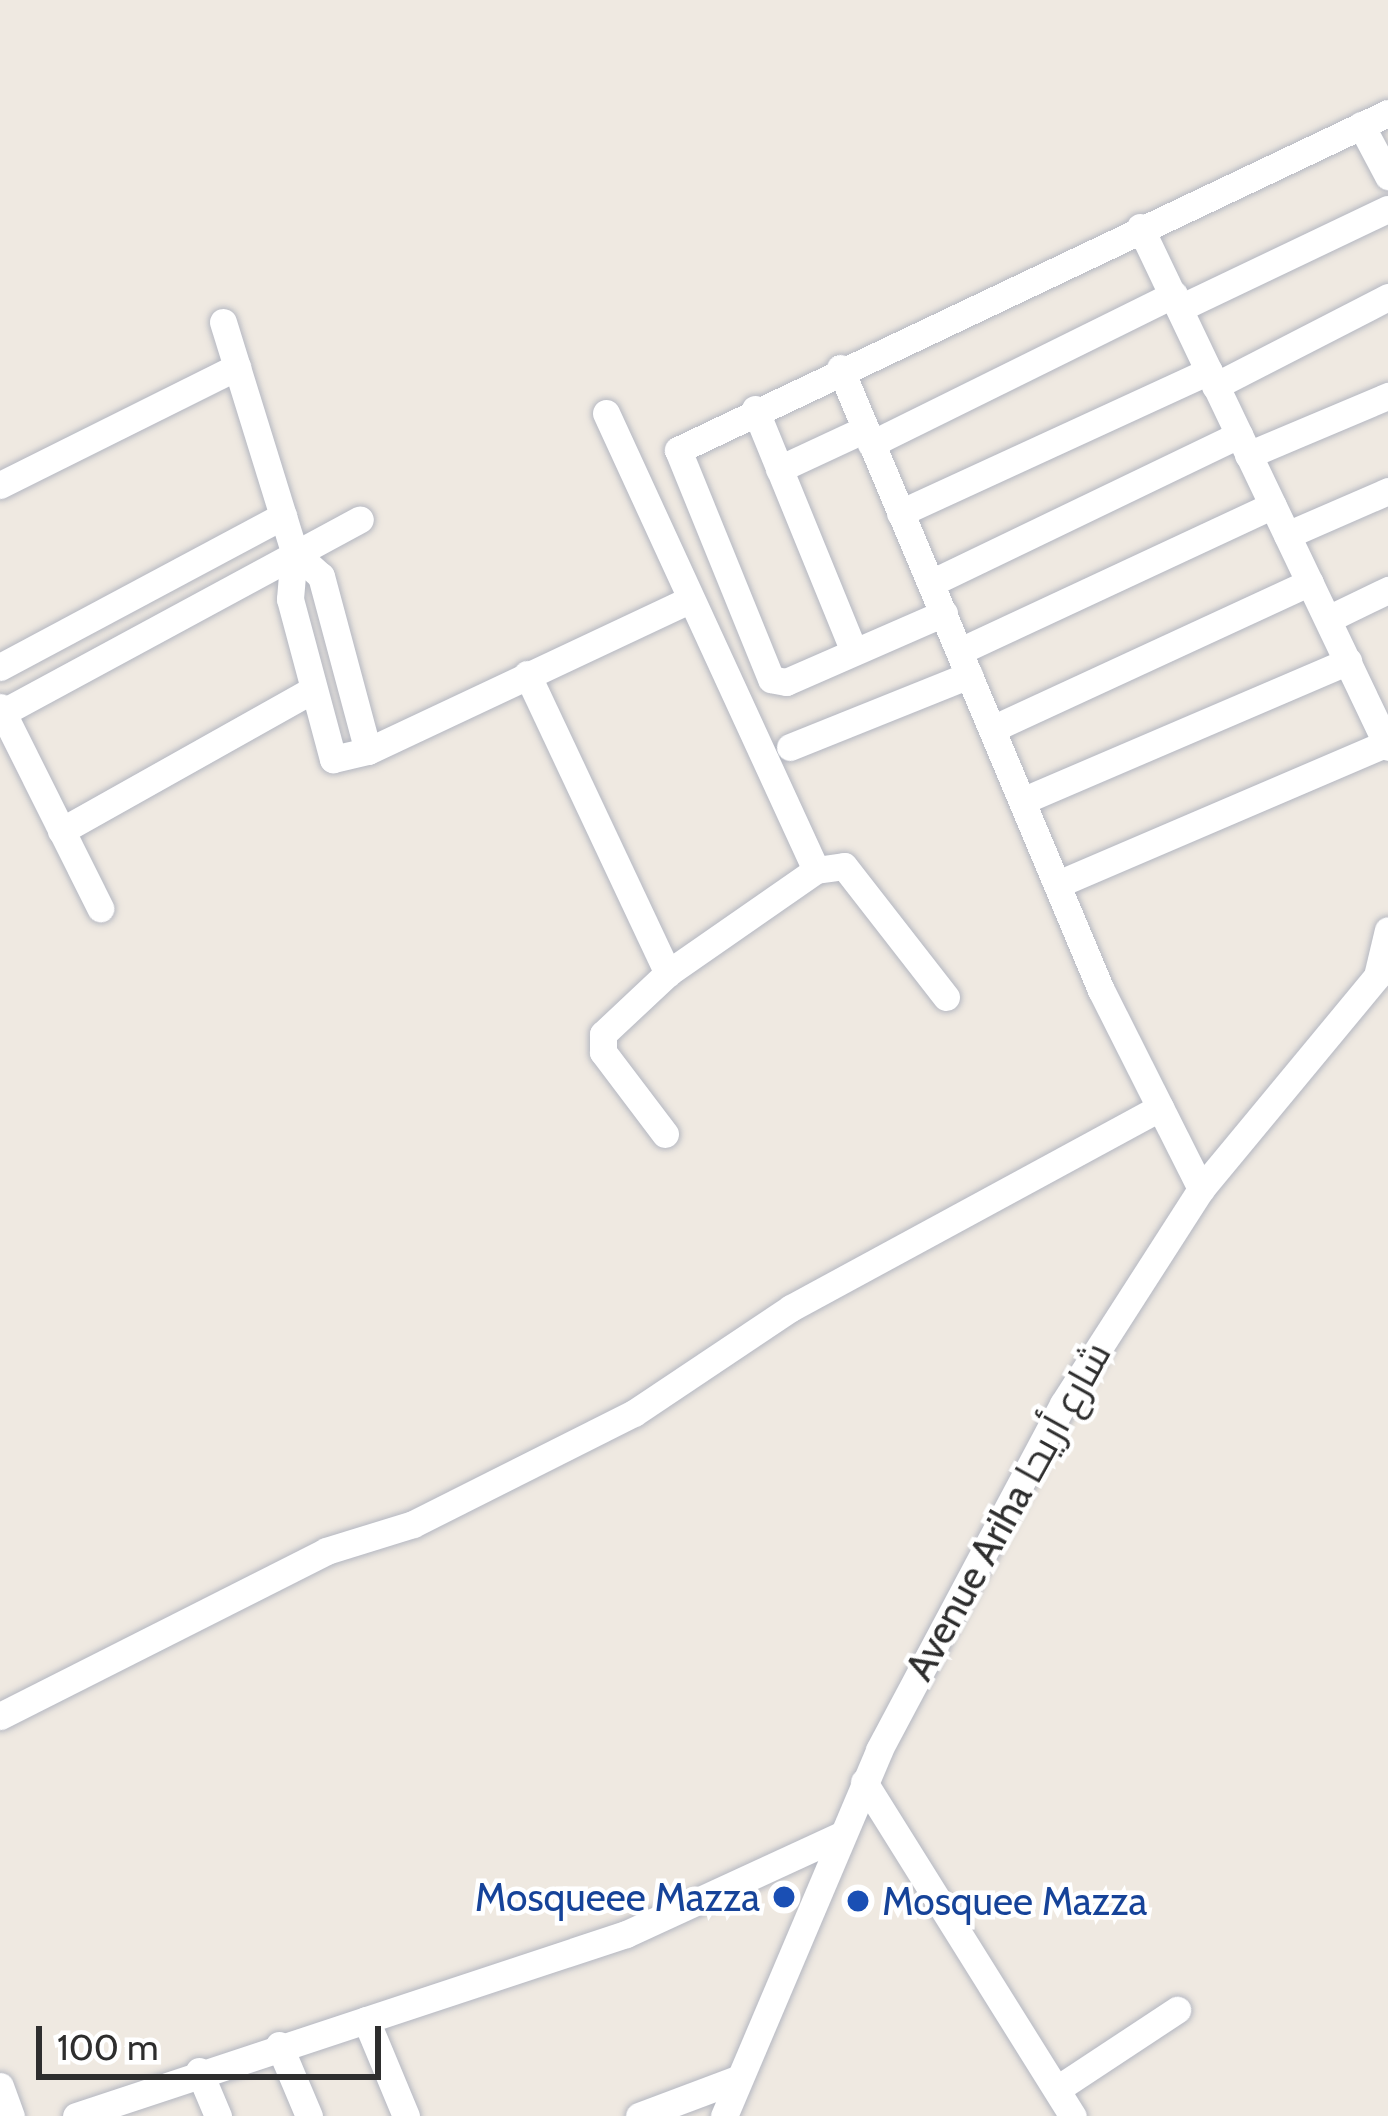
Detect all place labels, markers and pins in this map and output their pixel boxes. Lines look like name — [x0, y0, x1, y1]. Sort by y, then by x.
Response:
place label: Mosqueee Mazza — [475, 1874, 760, 1920]
place label: Mosquee Mazza — [882, 1878, 1147, 1924]
marker: Mosqueee Mazza — [771, 1884, 797, 1910]
marker: Mosquee Mazza — [845, 1888, 871, 1914]

